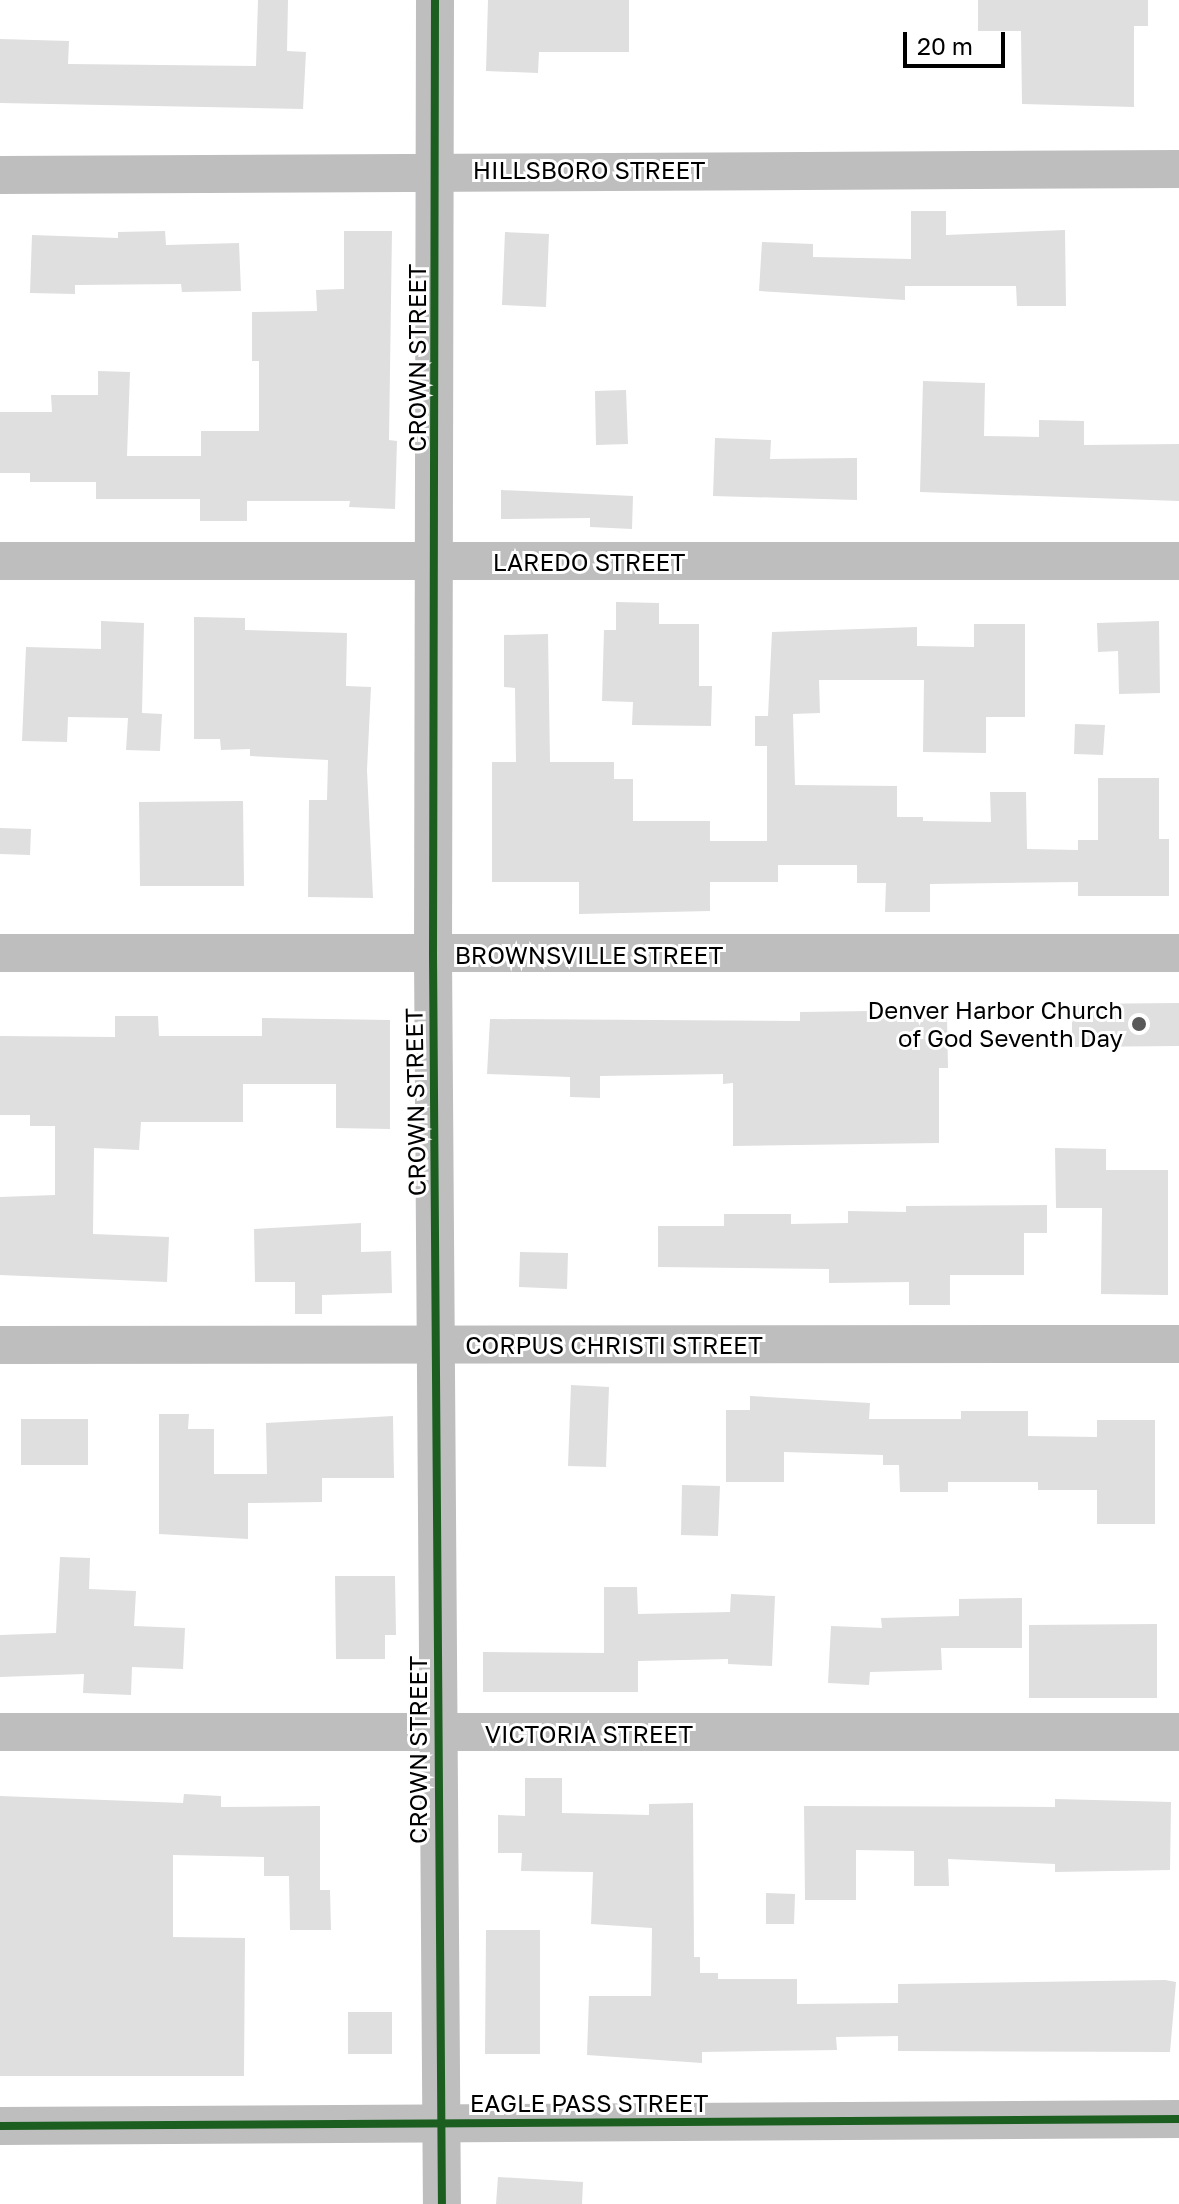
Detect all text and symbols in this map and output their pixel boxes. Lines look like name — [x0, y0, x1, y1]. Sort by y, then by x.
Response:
scale bar — [907, 16, 1009, 66]
text: 20 m — [917, 31, 973, 60]
street label: HILLSBORO STREET — [473, 156, 705, 184]
street label: CROWN STREET — [403, 264, 431, 452]
street label: LAREDO STREET — [493, 548, 685, 576]
street label: BROWNSVILLE STREET — [455, 941, 723, 969]
place label: Denver Harbor Church of God Seventh Day — [868, 996, 1123, 1052]
street label: CROWN STREET — [399, 1008, 431, 1196]
marker: Denver Harbor Church of God Seventh Day — [1130, 1015, 1148, 1033]
street label: CORPUS CHRISTI STREET — [465, 1331, 763, 1359]
street label: CROWN STREET — [404, 1656, 432, 1844]
street label: VICTORIA STREET — [485, 1720, 693, 1748]
street label: EAGLE PASS STREET — [470, 2089, 708, 2117]

